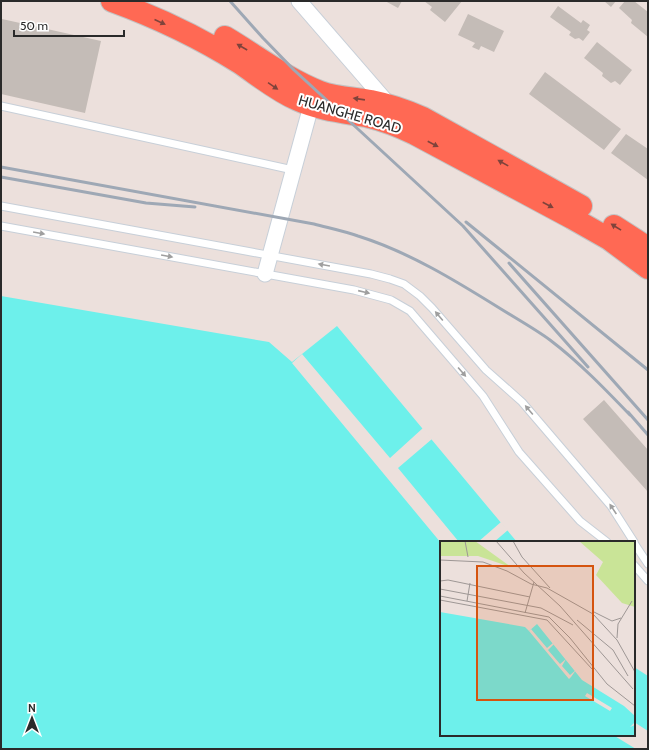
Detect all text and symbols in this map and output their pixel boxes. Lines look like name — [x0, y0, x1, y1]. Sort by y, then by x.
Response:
scale bar — [14, 12, 124, 38]
text: 50 m — [20, 18, 48, 33]
one-way arrow — [155, 19, 167, 25]
one-way arrow — [236, 44, 248, 51]
one-way arrow — [267, 83, 278, 90]
street label: HUANGHE ROAD — [296, 91, 404, 137]
one-way arrow — [353, 96, 365, 103]
one-way arrow — [427, 140, 439, 147]
one-way arrow — [497, 159, 508, 166]
one-way arrow — [542, 202, 554, 208]
one-way arrow — [610, 223, 621, 231]
one-way arrow — [33, 230, 45, 236]
one-way arrow — [161, 253, 173, 259]
one-way arrow — [318, 262, 330, 268]
one-way arrow — [358, 290, 370, 296]
one-way arrow — [435, 311, 444, 321]
one-way arrow — [457, 367, 467, 377]
one-way arrow — [524, 404, 533, 415]
one-way arrow — [609, 504, 617, 514]
inset map — [440, 541, 635, 736]
north arrow — [12, 698, 52, 738]
text: N — [28, 701, 36, 715]

